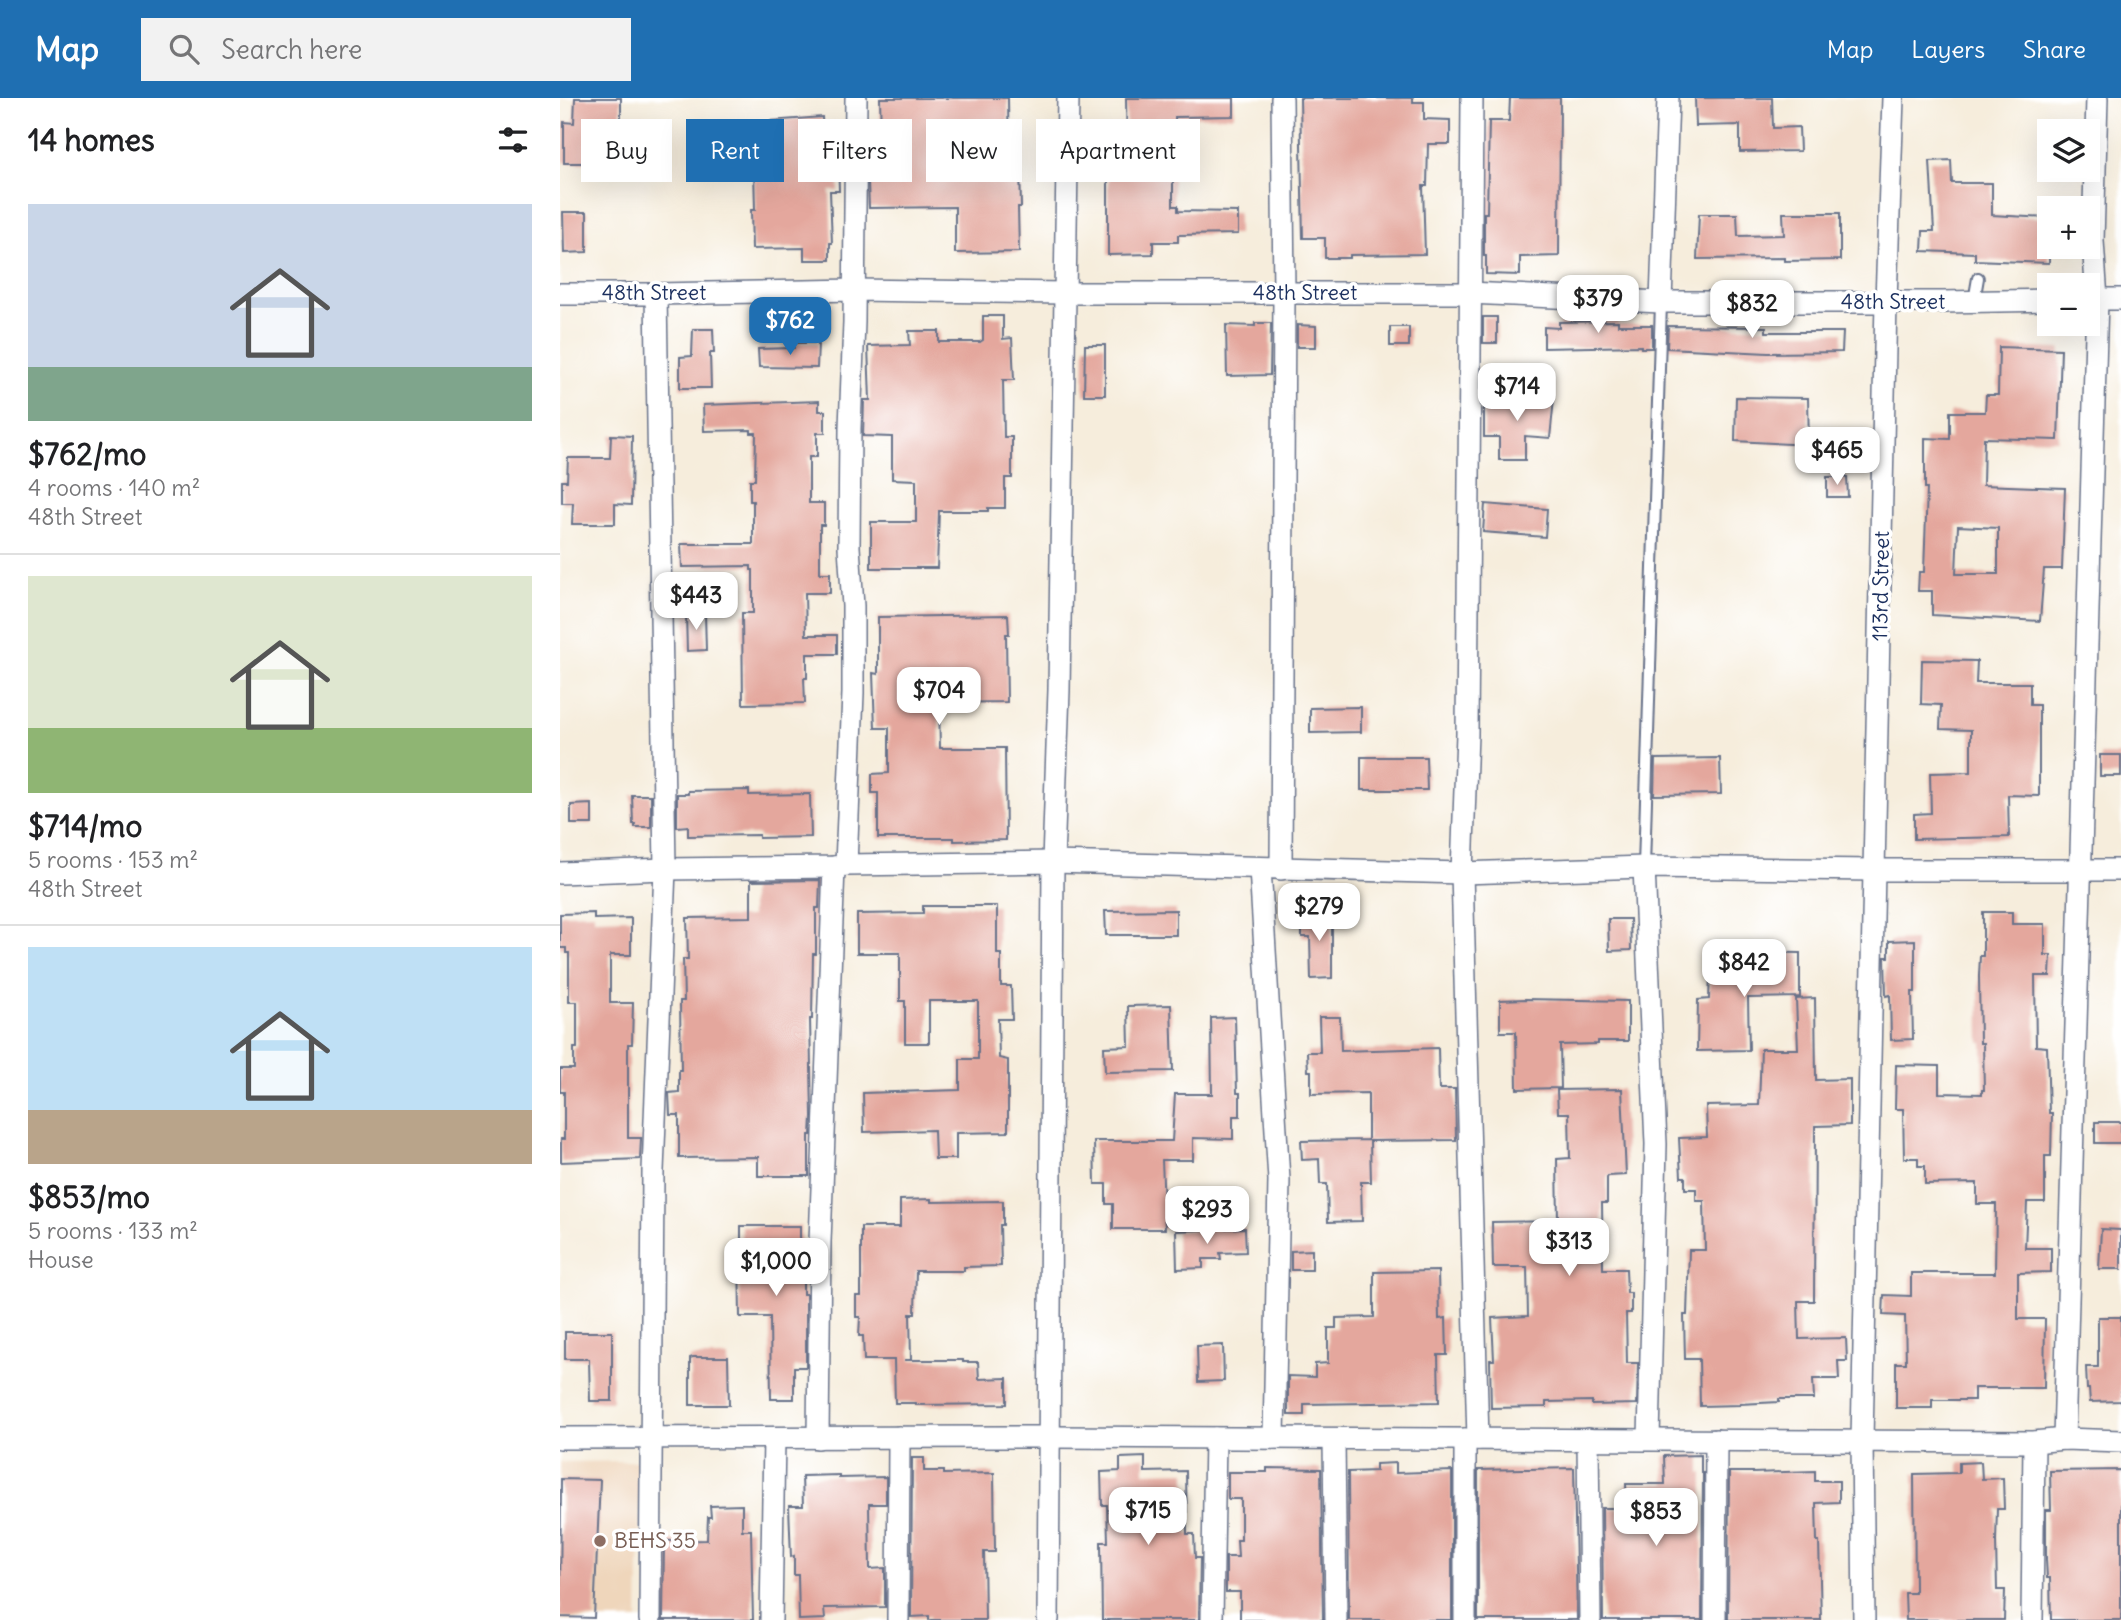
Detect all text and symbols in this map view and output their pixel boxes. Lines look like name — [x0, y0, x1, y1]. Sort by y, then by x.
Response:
search box — [141, 18, 631, 81]
text: Map — [35, 28, 99, 70]
icon: search — [165, 30, 203, 68]
text: Search here — [221, 33, 362, 66]
text: Map — [1827, 34, 1873, 64]
text: Layers — [1911, 34, 1985, 64]
text: Share — [2023, 34, 2086, 64]
chip: Buy — [581, 119, 672, 182]
chip: Rent — [686, 119, 784, 182]
chip: Filters — [798, 119, 912, 182]
chip: New — [926, 119, 1022, 182]
chip: Apartment — [1036, 119, 1200, 182]
map controls — [2037, 119, 2100, 336]
button: layers — [2037, 119, 2100, 182]
text: 14 homes — [28, 121, 155, 159]
icon: filters — [494, 121, 532, 159]
button: + — [2037, 196, 2100, 259]
icon: home — [217, 250, 343, 376]
button: − — [2037, 273, 2100, 336]
pin: $379 — [1557, 275, 1639, 335]
street label: 48th Street — [602, 279, 706, 306]
street label: 48th Street — [1253, 279, 1357, 306]
pin: $832 — [1711, 280, 1793, 340]
text: $379 — [1573, 283, 1623, 312]
text: $832 — [1726, 288, 1778, 317]
street label: 48th Street — [1841, 288, 1945, 315]
pin: $762 — [749, 298, 831, 357]
text: $762 — [765, 305, 815, 334]
pin: $714 — [1476, 364, 1558, 423]
text: $714 — [1494, 371, 1540, 400]
pin: $465 — [1796, 428, 1878, 487]
text: $762/mo — [28, 435, 146, 473]
text: $465 — [1811, 435, 1863, 464]
text: 4 rooms · 140 m² — [28, 473, 200, 502]
text: 48th Street — [28, 502, 142, 531]
street label: 113rd Street — [1866, 531, 1895, 641]
pin: $443 — [655, 573, 737, 632]
text: $443 — [670, 580, 722, 609]
icon: home — [217, 622, 343, 748]
pin: $704 — [898, 668, 980, 727]
text: $704 — [913, 675, 965, 704]
text: $714/mo — [28, 807, 142, 845]
text: 5 rooms · 153 m² — [28, 845, 198, 874]
text: 48th Street — [28, 874, 142, 903]
pin: $279 — [1278, 884, 1360, 943]
text: $279 — [1294, 891, 1344, 920]
pin: $842 — [1703, 940, 1785, 999]
text: $842 — [1718, 947, 1770, 976]
icon: home — [217, 993, 343, 1119]
text: $853/mo — [28, 1178, 150, 1216]
pin: $293 — [1166, 1186, 1248, 1246]
text: $293 — [1181, 1194, 1233, 1223]
text: 5 rooms · 133 m² — [28, 1216, 198, 1245]
pin: $313 — [1528, 1218, 1610, 1278]
text: $313 — [1545, 1226, 1593, 1255]
pin: $1,000 — [719, 1238, 833, 1298]
text: House — [28, 1245, 94, 1274]
text: $1,000 — [740, 1246, 812, 1275]
pin: $715 — [1107, 1488, 1189, 1547]
pin: $853 — [1615, 1488, 1697, 1548]
text: $715 — [1125, 1495, 1171, 1524]
text: $853 — [1630, 1496, 1682, 1525]
place label: BEHS 35 — [614, 1527, 696, 1554]
marker: BEHS 35 — [592, 1533, 608, 1549]

